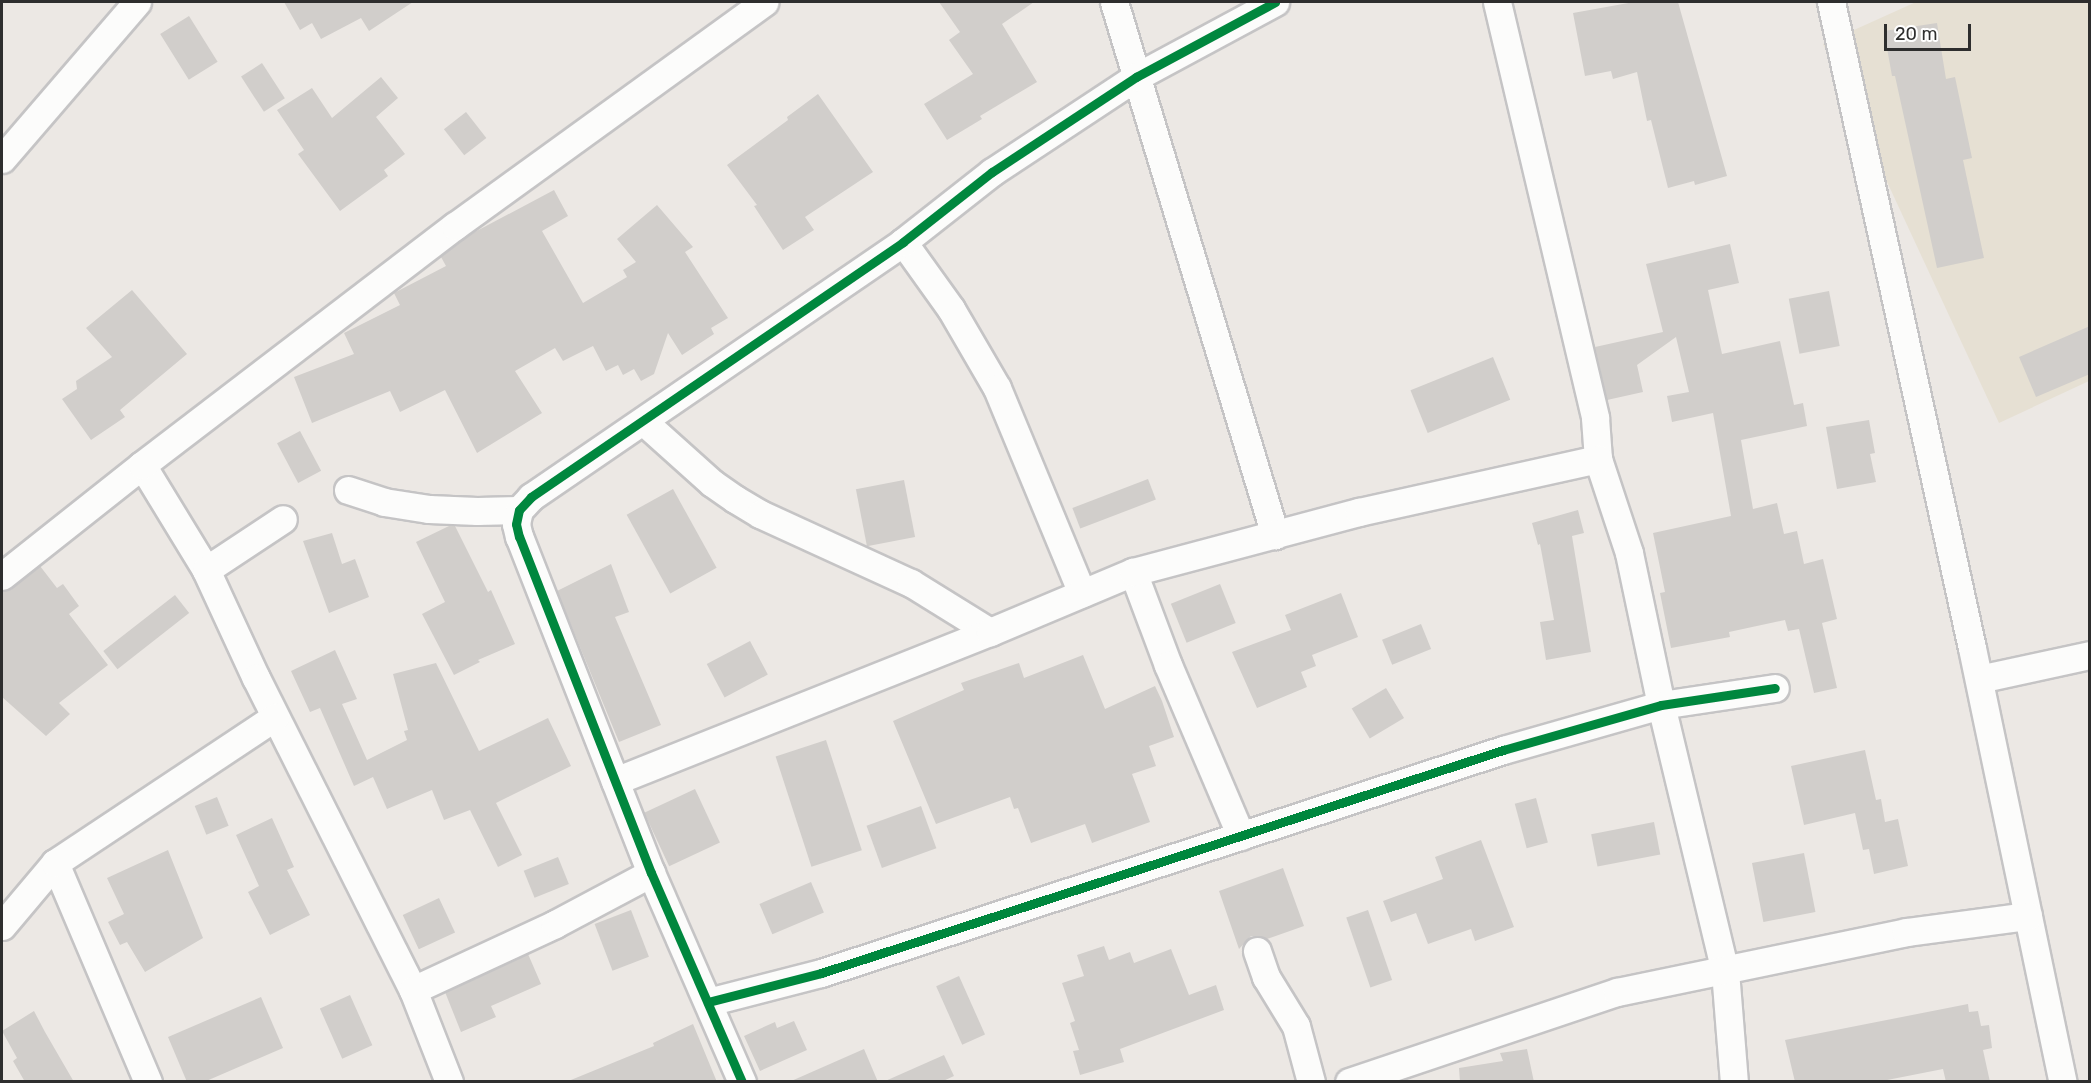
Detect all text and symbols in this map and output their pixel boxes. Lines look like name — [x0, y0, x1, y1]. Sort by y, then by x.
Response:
scale bar — [1887, 12, 1974, 50]
text: 20 m — [1895, 23, 1937, 45]

